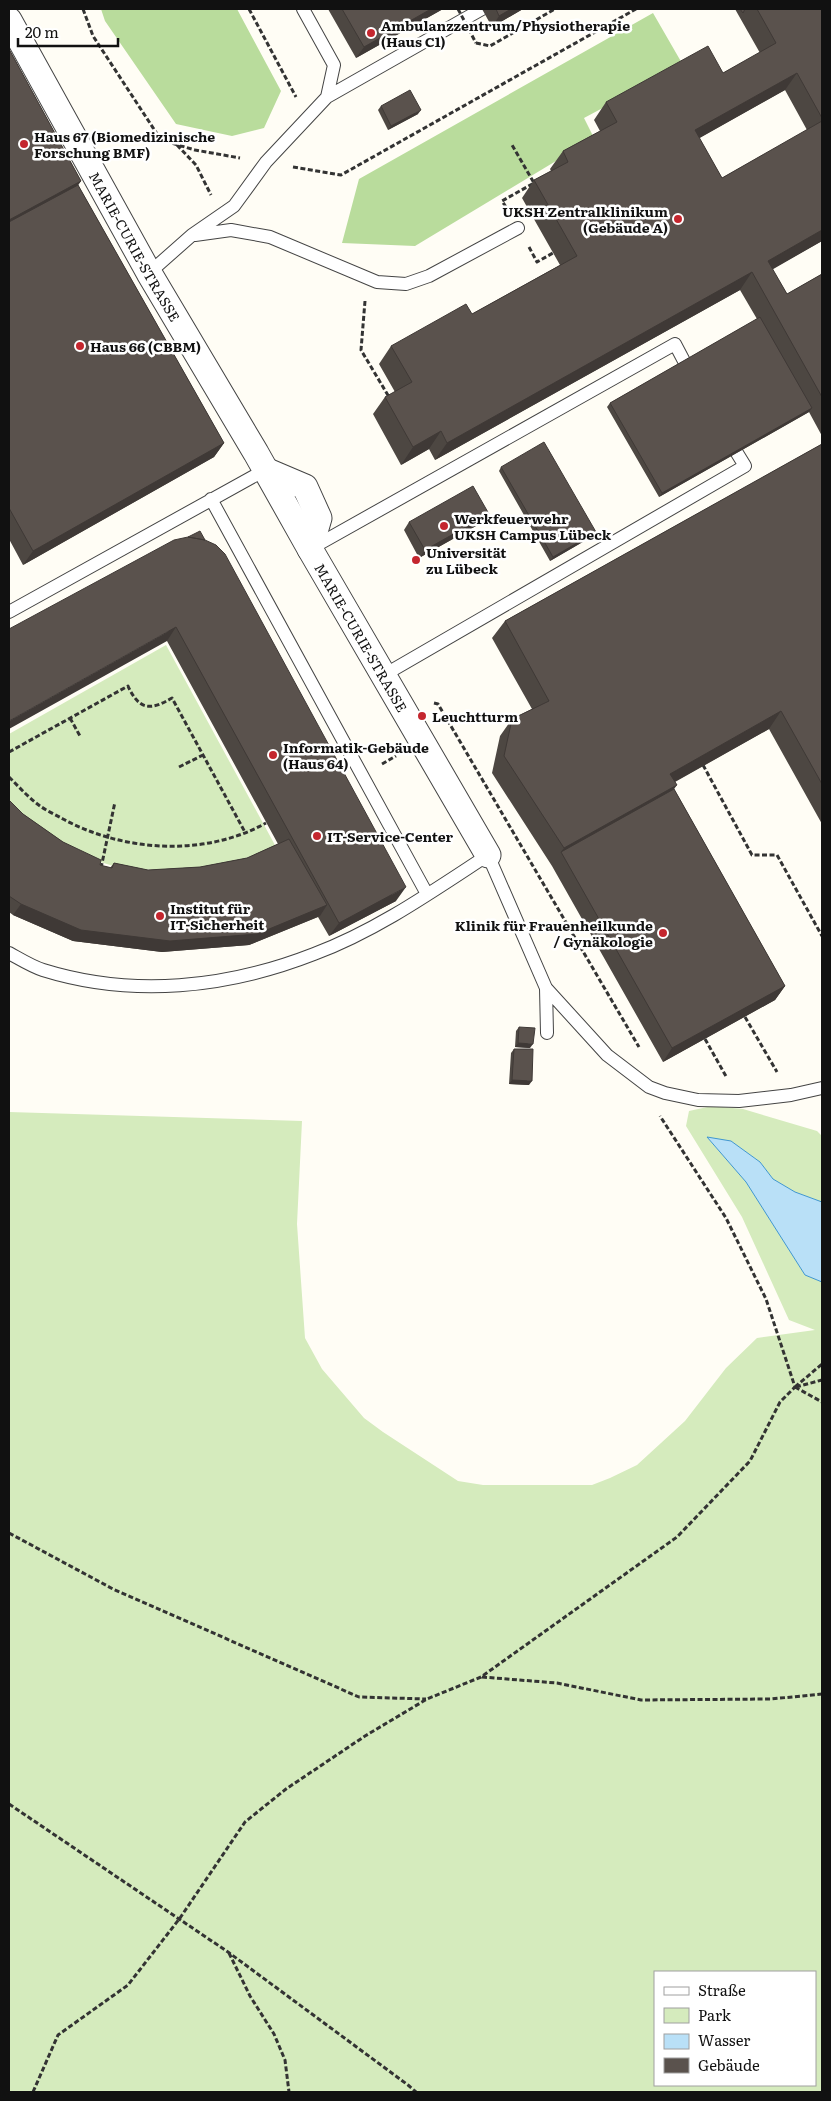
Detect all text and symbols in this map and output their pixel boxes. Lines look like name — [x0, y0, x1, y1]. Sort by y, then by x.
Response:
scale bar — [18, 15, 118, 47]
place label: Ambulanzzentrum/Physiotherapie (Haus C1) — [381, 15, 630, 51]
text: 20 m — [25, 20, 59, 43]
marker: Ambulanzzentrum/Physiotherapie (Haus C1) — [365, 27, 377, 39]
place label: Haus 67 (Biomedizinische Forschung BMF) — [34, 126, 215, 162]
marker: Haus 67 (Biomedizinische Forschung BMF) — [18, 138, 30, 150]
street label: MARIE-CURIE-STRASSE — [85, 168, 185, 325]
place label: UKSH Zentralklinikum (Gebäude A) — [502, 201, 668, 237]
marker: UKSH Zentralklinikum (Gebäude A) — [672, 213, 684, 225]
place label: Haus 66 (CBBM) — [90, 336, 201, 356]
marker: Haus 66 (CBBM) — [74, 340, 86, 352]
place label: Werkfeuerwehr UKSH Campus Lübeck — [454, 508, 612, 544]
marker: Werkfeuerwehr UKSH Campus Lübeck — [438, 520, 450, 532]
place label: Universität zu Lübeck — [426, 542, 507, 578]
marker: Universität zu Lübeck — [410, 554, 422, 566]
street label: MARIE-CURIE-STRASSE — [310, 559, 413, 716]
place label: Leuchtturm — [432, 706, 518, 726]
marker: Leuchtturm — [416, 710, 428, 722]
place label: Informatik-Gebäude (Haus 64) — [283, 737, 429, 773]
marker: Informatik-Gebäude (Haus 64) — [267, 749, 279, 761]
place label: IT-Service-Center — [327, 826, 454, 846]
marker: IT-Service-Center — [311, 830, 323, 842]
place label: Institut für IT-Sicherheit — [170, 898, 265, 934]
marker: Institut für IT-Sicherheit — [154, 910, 166, 922]
place label: Klinik für Frauenheilkunde / Gynäkologie — [455, 915, 653, 951]
marker: Klinik für Frauenheilkunde / Gynäkologie — [657, 927, 669, 939]
legend — [654, 1971, 816, 2086]
text: Straße — [698, 1978, 746, 2001]
text: Park — [698, 2003, 732, 2026]
text: Wasser — [698, 2028, 750, 2051]
text: Gebäude — [698, 2053, 760, 2076]

